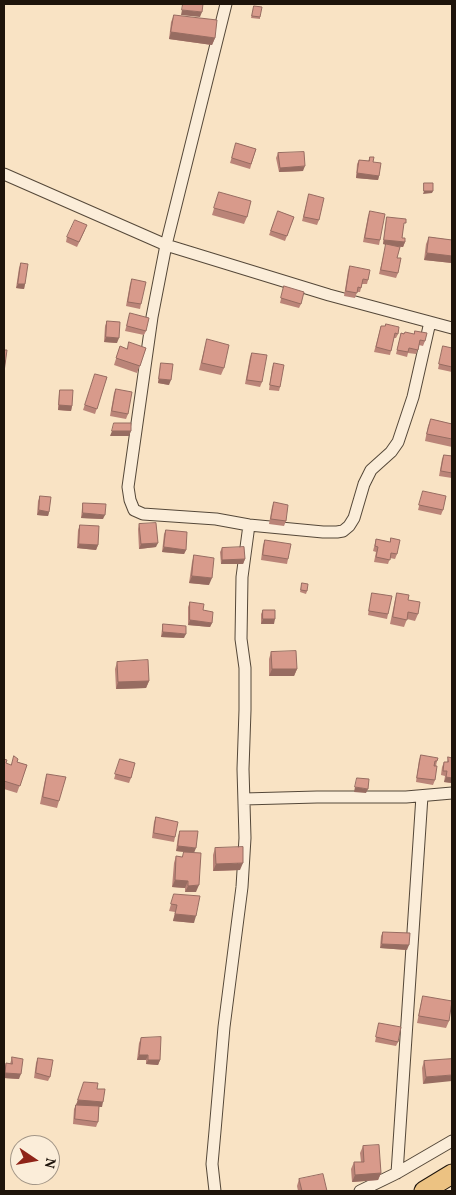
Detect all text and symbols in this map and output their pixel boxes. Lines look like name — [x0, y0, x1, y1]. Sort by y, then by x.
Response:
north arrow — [10, 1135, 60, 1185]
text: N — [39, 1156, 60, 1170]

